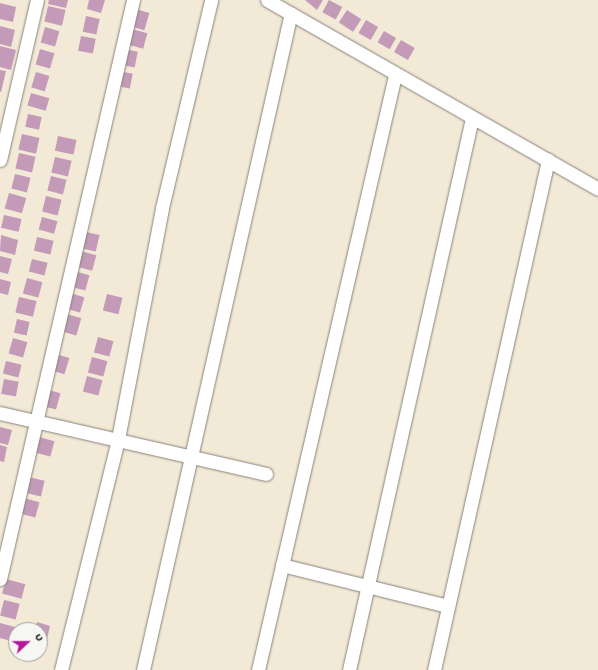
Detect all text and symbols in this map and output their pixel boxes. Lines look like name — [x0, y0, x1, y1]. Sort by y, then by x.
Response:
north arrow — [8, 622, 48, 662]
text: U — [31, 633, 45, 643]

